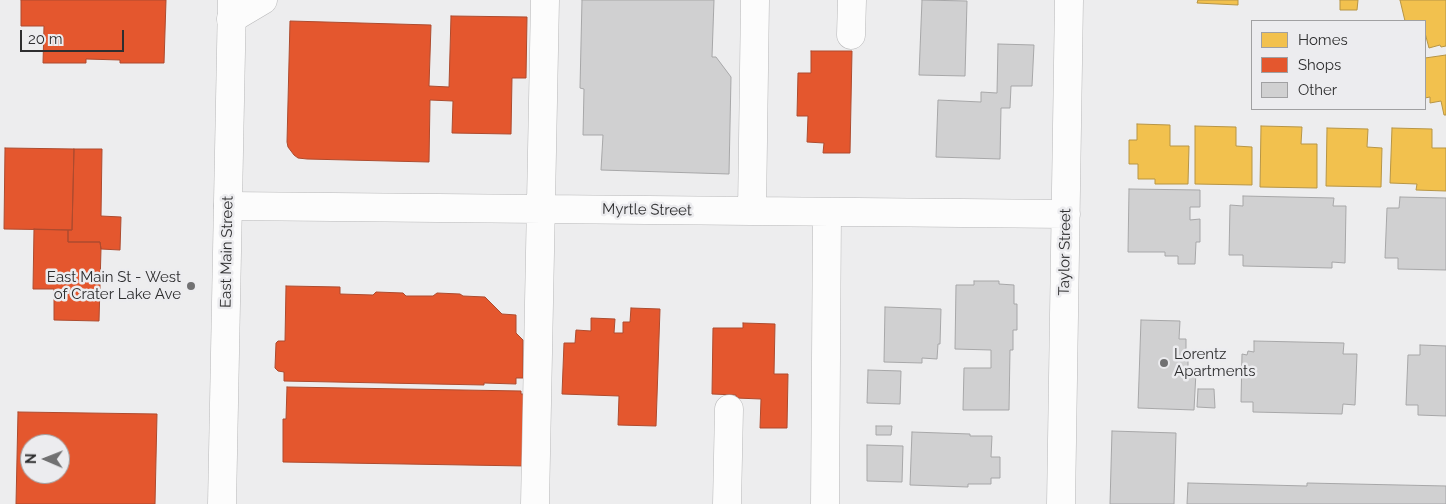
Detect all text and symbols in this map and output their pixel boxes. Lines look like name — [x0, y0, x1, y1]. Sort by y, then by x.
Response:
scale bar — [22, 20, 126, 52]
legend — [1251, 20, 1426, 110]
text: 20 m — [28, 30, 63, 48]
text: Homes — [1298, 31, 1348, 49]
text: Shops — [1298, 56, 1341, 74]
text: Other — [1298, 81, 1337, 99]
street label: East Main Street — [217, 196, 237, 308]
street label: Myrtle Street — [602, 200, 692, 220]
street label: Taylor Street — [1055, 208, 1075, 296]
place label: East Main St - West of Crater Lake Ave — [47, 268, 181, 303]
marker: East Main St - West of Crater Lake Ave — [185, 280, 197, 292]
place label: Lorentz Apartments — [1174, 345, 1255, 380]
marker: Lorentz Apartments — [1158, 357, 1170, 369]
north arrow — [20, 434, 70, 484]
text: N — [23, 453, 39, 464]

